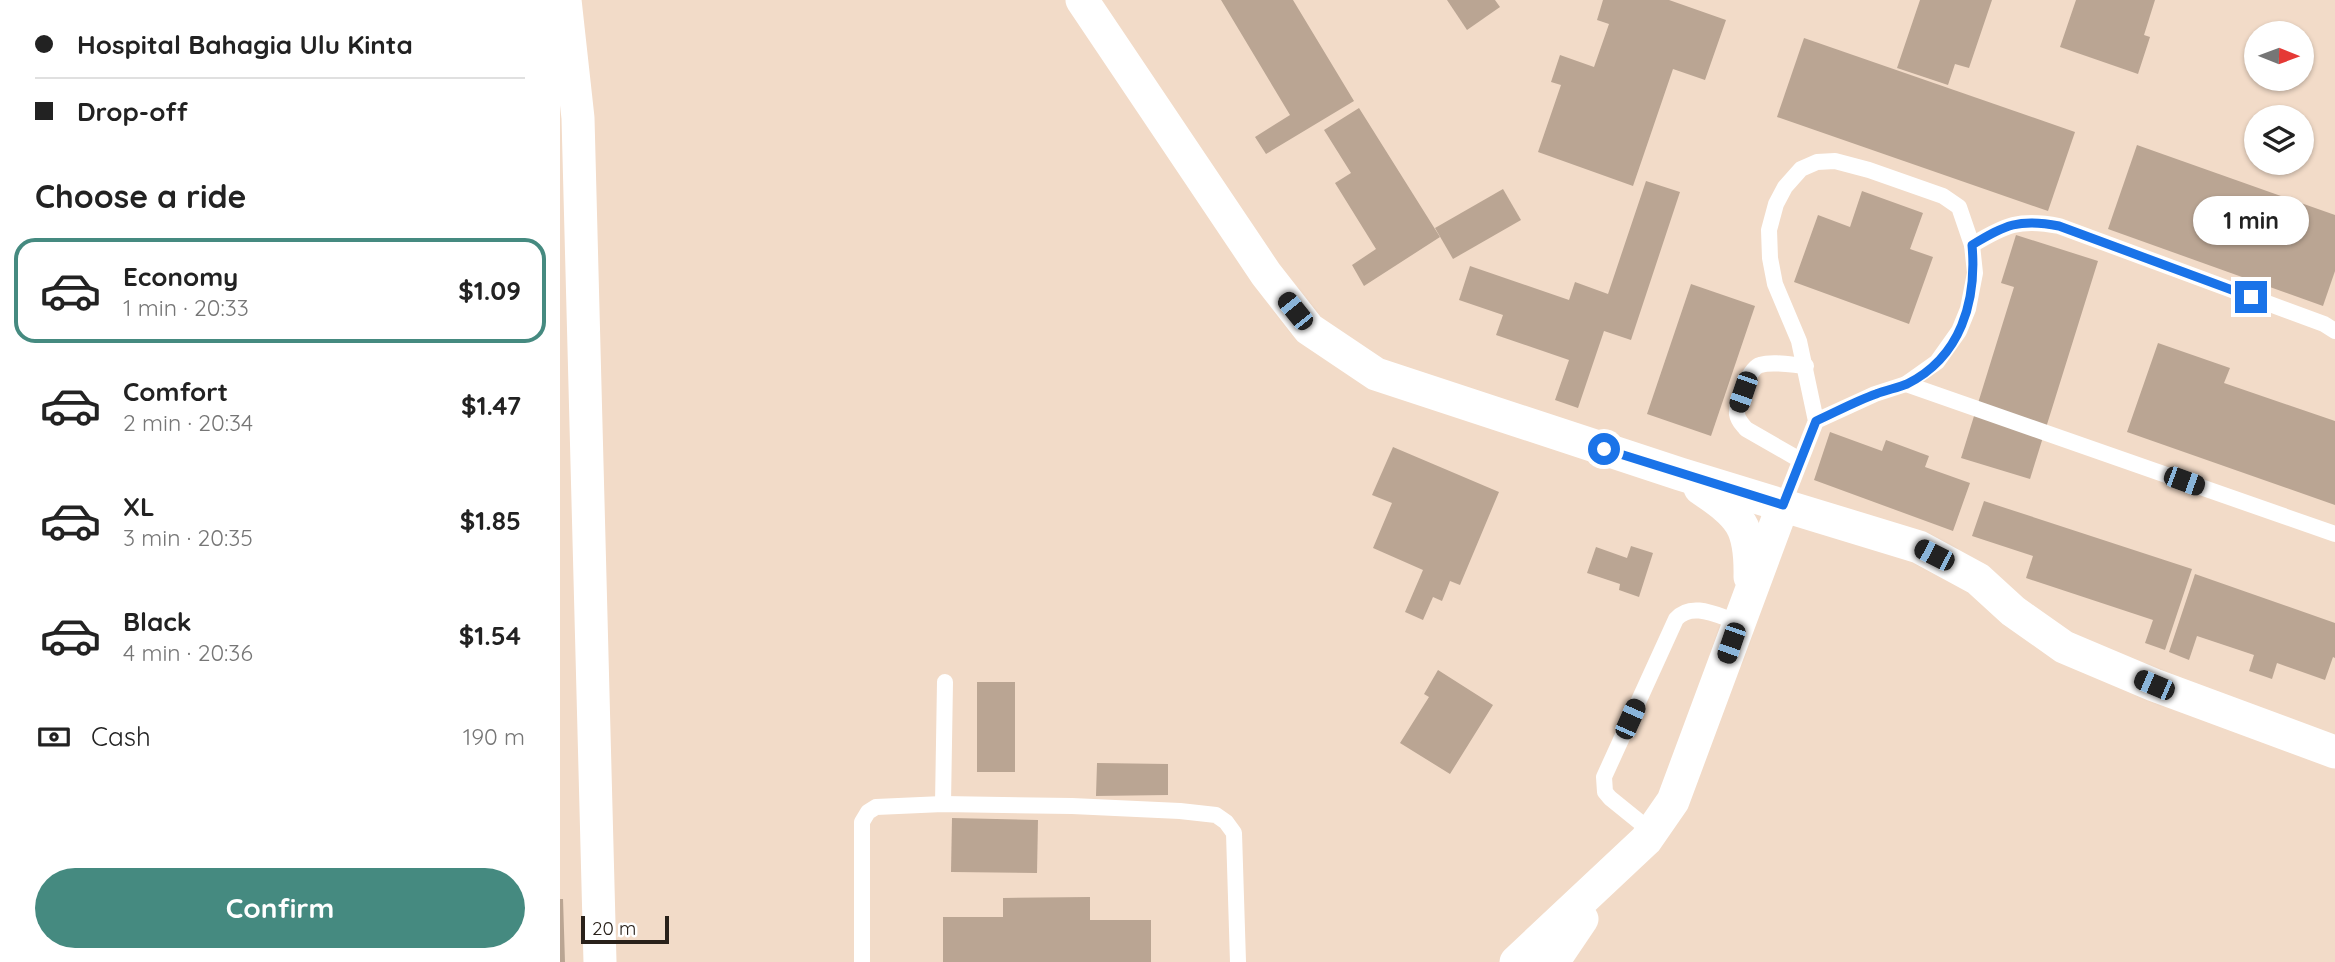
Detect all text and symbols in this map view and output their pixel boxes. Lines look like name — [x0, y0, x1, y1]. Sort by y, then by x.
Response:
north arrow — [2244, 21, 2314, 91]
map controls — [2244, 21, 2314, 175]
text: Hospital Bahagia Ulu Kinta — [77, 28, 413, 61]
text: Drop-off — [77, 95, 188, 128]
button: layers — [2244, 105, 2314, 175]
text: Choose a ride — [35, 176, 247, 216]
callout: 1 min — [2193, 196, 2309, 244]
text: 1 min — [2223, 206, 2279, 235]
icon: car — [39, 259, 102, 322]
text: Economy — [123, 260, 238, 293]
text: $1.09 — [458, 274, 521, 307]
route end — [2235, 281, 2267, 313]
car — [1274, 288, 1317, 334]
text: 1 min · 20:33 — [123, 293, 249, 322]
car — [1727, 369, 1760, 415]
icon: car — [39, 374, 102, 437]
text: Comfort — [123, 375, 228, 408]
text: $1.47 — [461, 389, 521, 422]
text: 2 min · 20:34 — [123, 408, 253, 437]
route start — [1588, 433, 1620, 465]
car — [2161, 464, 2208, 498]
icon: car — [39, 489, 102, 552]
text: XL — [123, 490, 155, 523]
text: $1.85 — [460, 504, 521, 537]
text: 3 min · 20:35 — [123, 523, 253, 552]
car — [1911, 536, 1958, 574]
icon: car — [39, 604, 102, 667]
text: Black — [123, 605, 192, 638]
text: $1.54 — [459, 619, 521, 652]
car — [1715, 620, 1748, 666]
text: 4 min · 20:36 — [123, 638, 253, 667]
car — [2131, 667, 2178, 703]
car — [1612, 696, 1649, 742]
icon: cash — [35, 718, 73, 756]
text: Cash — [91, 720, 151, 753]
text: 190 m — [463, 722, 525, 751]
button: Confirm — [35, 868, 525, 948]
scale bar — [581, 913, 668, 945]
text: 20 m — [592, 916, 636, 940]

